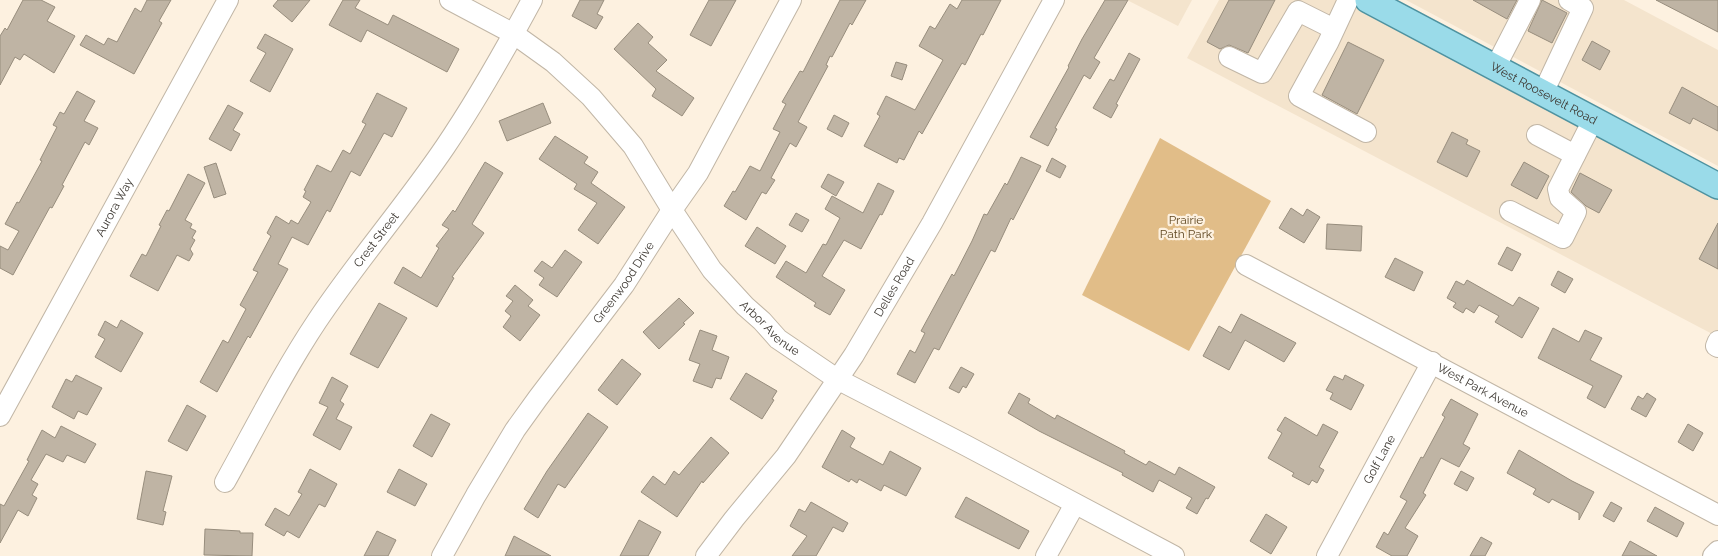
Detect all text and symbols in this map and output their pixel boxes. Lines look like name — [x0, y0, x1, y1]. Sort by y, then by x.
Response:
street label: West Roosevelt Road — [1488, 59, 1599, 127]
street label: Aurora Way — [93, 175, 136, 239]
street label: Crest Street — [351, 210, 402, 270]
park label: Prairie Path Park — [1160, 213, 1213, 241]
street label: Greenwood Drive — [590, 239, 657, 326]
street label: Delles Road — [871, 255, 917, 319]
street label: Arbor Avenue — [737, 298, 802, 359]
street label: West Park Avenue — [1435, 361, 1531, 420]
street label: Golf Lane — [1361, 432, 1398, 486]

